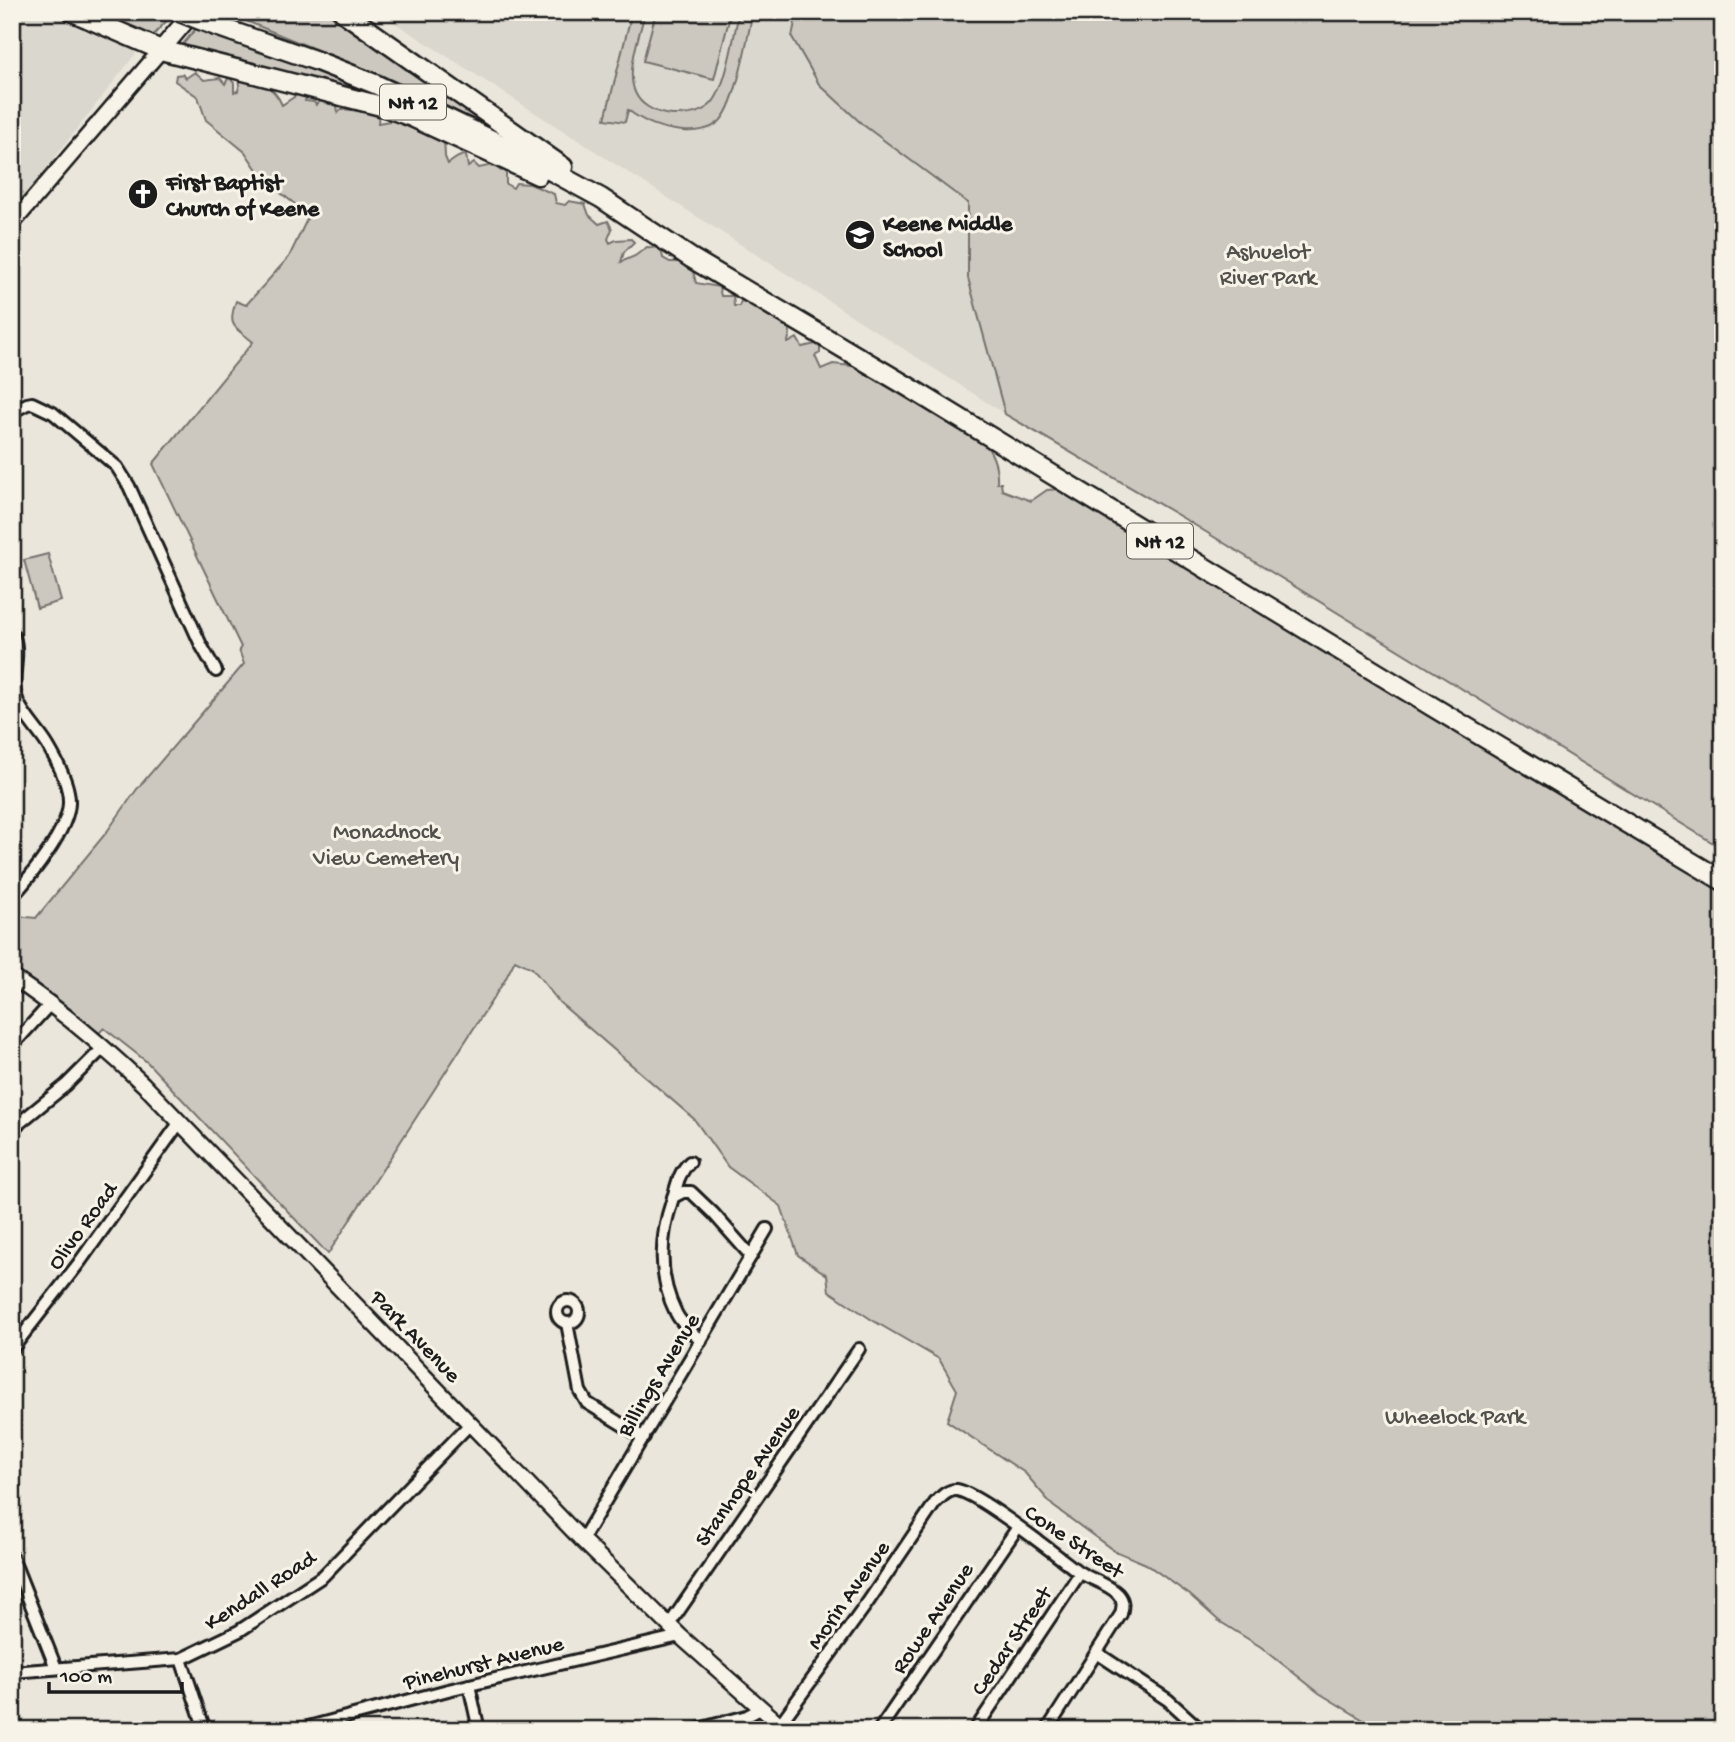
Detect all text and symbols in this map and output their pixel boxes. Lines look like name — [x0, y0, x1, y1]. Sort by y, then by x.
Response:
road number: NH 12 — [380, 84, 446, 119]
place label: First Baptist Church of Keene — [165, 171, 320, 224]
church icon: First Baptist Church of Keene — [126, 177, 160, 211]
place label: Keene Middle School — [882, 212, 1014, 265]
school or university icon: Keene Middle School — [843, 218, 877, 252]
park label: Ashuelot River Park — [1220, 240, 1319, 293]
road number: NH 12 — [1127, 524, 1193, 558]
park label: Monadnock View Cemetery — [312, 820, 459, 873]
street label: Olivo Road — [43, 1177, 126, 1276]
street label: Park Avenue — [363, 1285, 466, 1390]
street label: Billings Avenue — [612, 1308, 708, 1443]
street label: Stanhope Avenue — [690, 1400, 808, 1553]
park label: Wheelock Park — [1385, 1405, 1528, 1432]
street label: Cone Street — [1018, 1500, 1129, 1587]
street label: Morin Avenue — [803, 1536, 898, 1656]
street label: Kendall Road — [200, 1545, 323, 1638]
street label: Rowe Avenue — [887, 1557, 982, 1680]
street label: Cedar Street — [967, 1581, 1060, 1702]
street label: Pinehurst Avenue — [400, 1631, 568, 1698]
scale bar — [49, 1651, 182, 1695]
text: 100 m — [59, 1666, 112, 1691]

